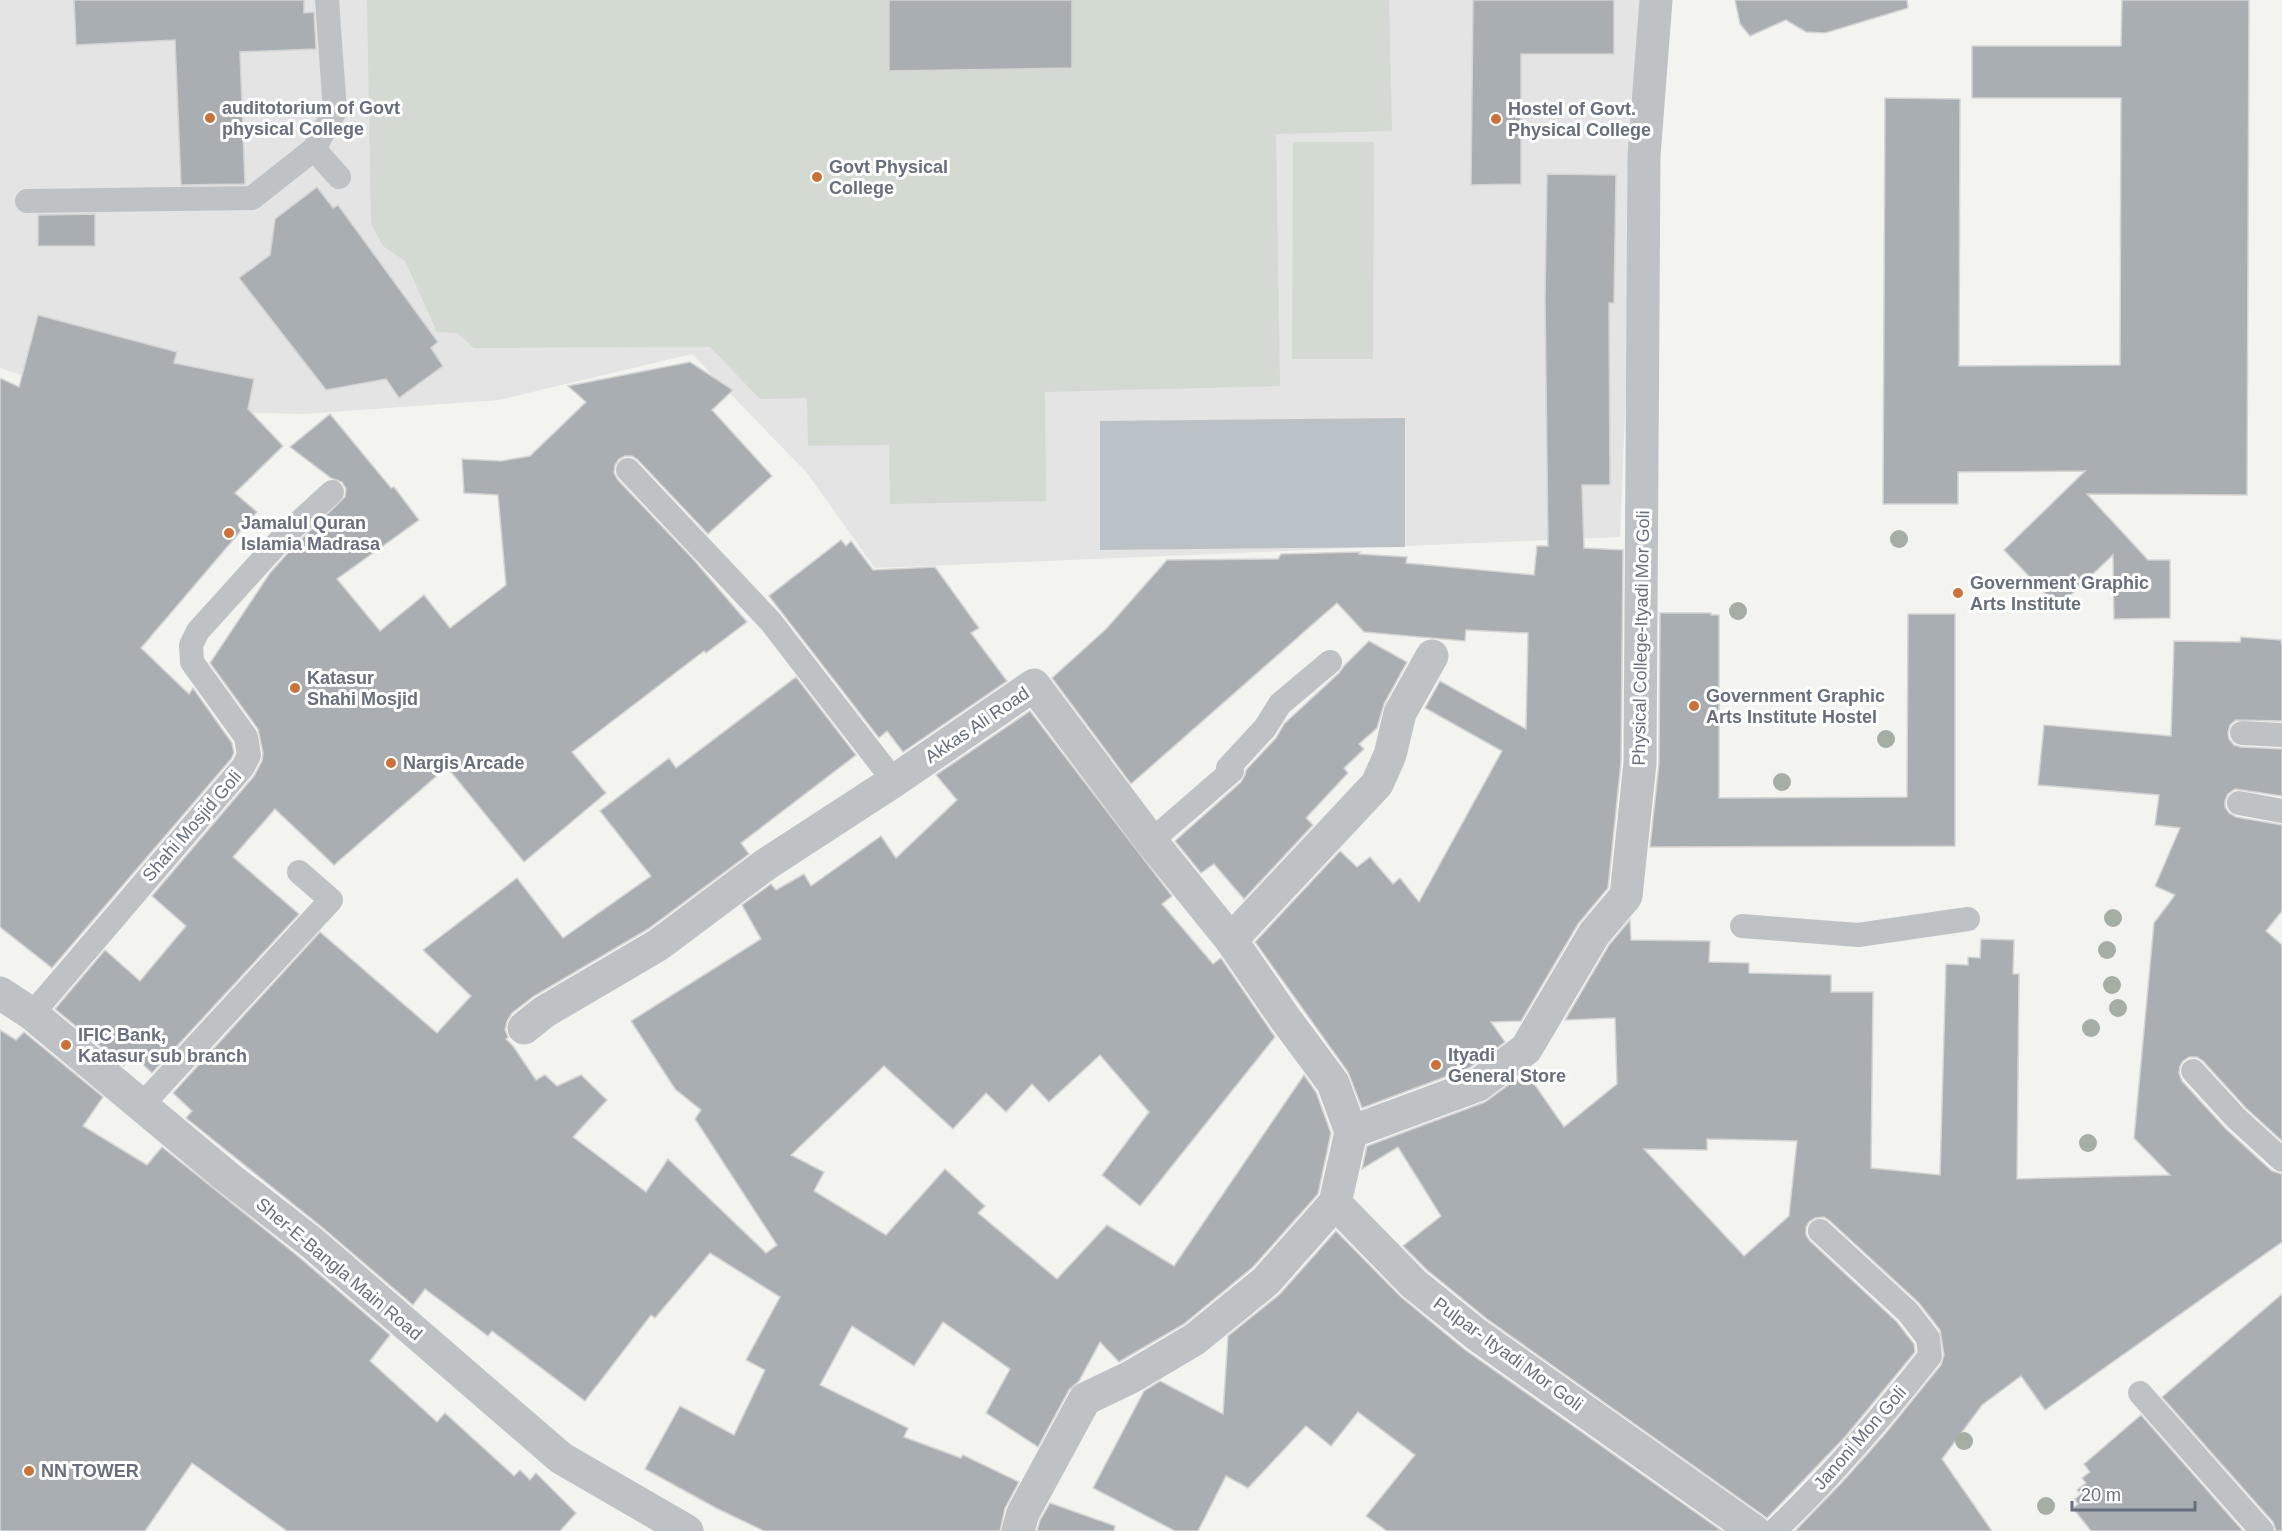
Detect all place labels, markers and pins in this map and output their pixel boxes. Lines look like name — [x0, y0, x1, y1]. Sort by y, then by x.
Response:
place label: auditotorium of Govt physical College — [222, 98, 400, 139]
place label: Hostel of Govt. Physical College — [1508, 99, 1651, 140]
marker: auditotorium of Govt physical College — [203, 111, 217, 125]
marker: Hostel of Govt. Physical College — [1489, 112, 1503, 126]
place label: Govt Physical College — [829, 157, 948, 198]
marker: Govt Physical College — [810, 170, 824, 184]
place label: Jamalul Quran Islamia Madrasa — [241, 513, 381, 554]
marker: Jamalul Quran Islamia Madrasa — [222, 526, 236, 540]
place label: Government Graphic Arts Institute — [1970, 573, 2149, 614]
marker: Government Graphic Arts Institute — [1951, 586, 1965, 600]
place label: Katasur Shahi Mosjid — [307, 668, 418, 709]
marker: Katasur Shahi Mosjid — [288, 681, 302, 695]
place label: Government Graphic Arts Institute Hostel — [1706, 686, 1885, 727]
marker: Government Graphic Arts Institute Hostel — [1687, 699, 1701, 713]
place label: Nargis Arcade — [403, 753, 524, 773]
marker: Nargis Arcade — [384, 756, 398, 770]
place label: IFIC Bank, Katasur sub branch — [78, 1025, 247, 1066]
marker: IFIC Bank, Katasur sub branch — [59, 1038, 73, 1052]
place label: Ityadi General Store — [1448, 1045, 1566, 1086]
marker: Ityadi General Store — [1429, 1058, 1443, 1072]
place label: NN TOWER — [41, 1461, 139, 1481]
marker: NN TOWER — [22, 1464, 36, 1478]

